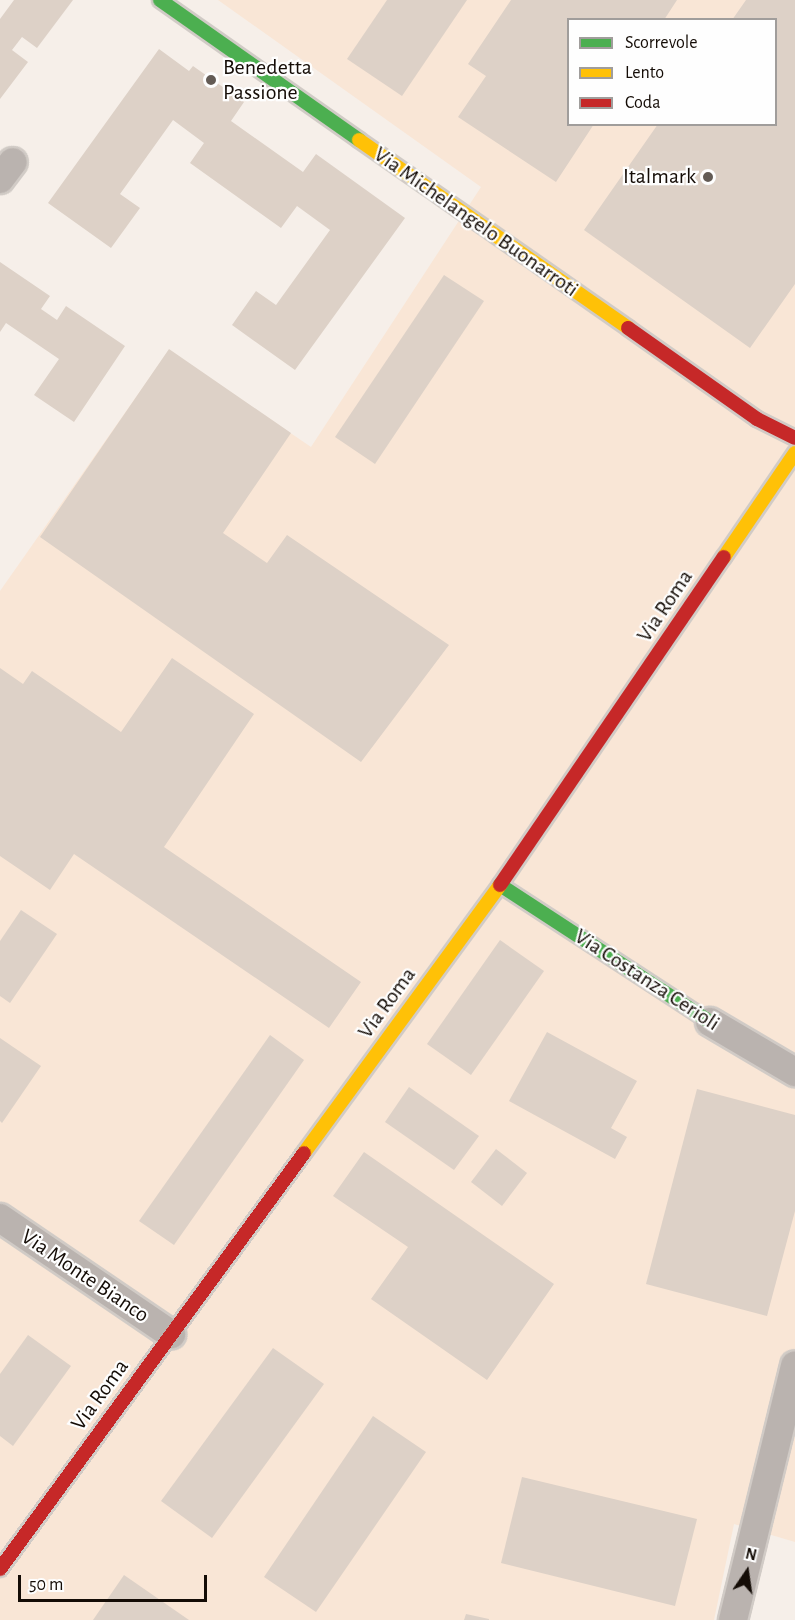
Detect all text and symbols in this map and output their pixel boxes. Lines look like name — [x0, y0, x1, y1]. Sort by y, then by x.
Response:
legend — [567, 18, 777, 126]
text: Scorrevole — [625, 34, 698, 52]
place label: Benedetta Passione — [223, 54, 312, 106]
text: Lento — [625, 64, 664, 82]
marker: Benedetta Passione — [204, 73, 218, 87]
text: Coda — [625, 94, 660, 112]
street label: Via Michelangelo Buonarroti — [369, 141, 583, 303]
place label: Italmark — [623, 164, 696, 190]
marker: Italmark — [701, 170, 715, 184]
street label: Via Roma — [631, 565, 699, 647]
street label: Via Costanza Cerioli — [569, 923, 725, 1037]
street label: Via Roma — [352, 962, 422, 1044]
street label: Via Monte Bianco — [16, 1224, 154, 1328]
street label: Via Roma — [65, 1354, 135, 1436]
north arrow — [717, 1542, 777, 1602]
text: N — [744, 1545, 758, 1564]
scale bar — [21, 1563, 210, 1601]
text: 50 m — [29, 1576, 63, 1594]

